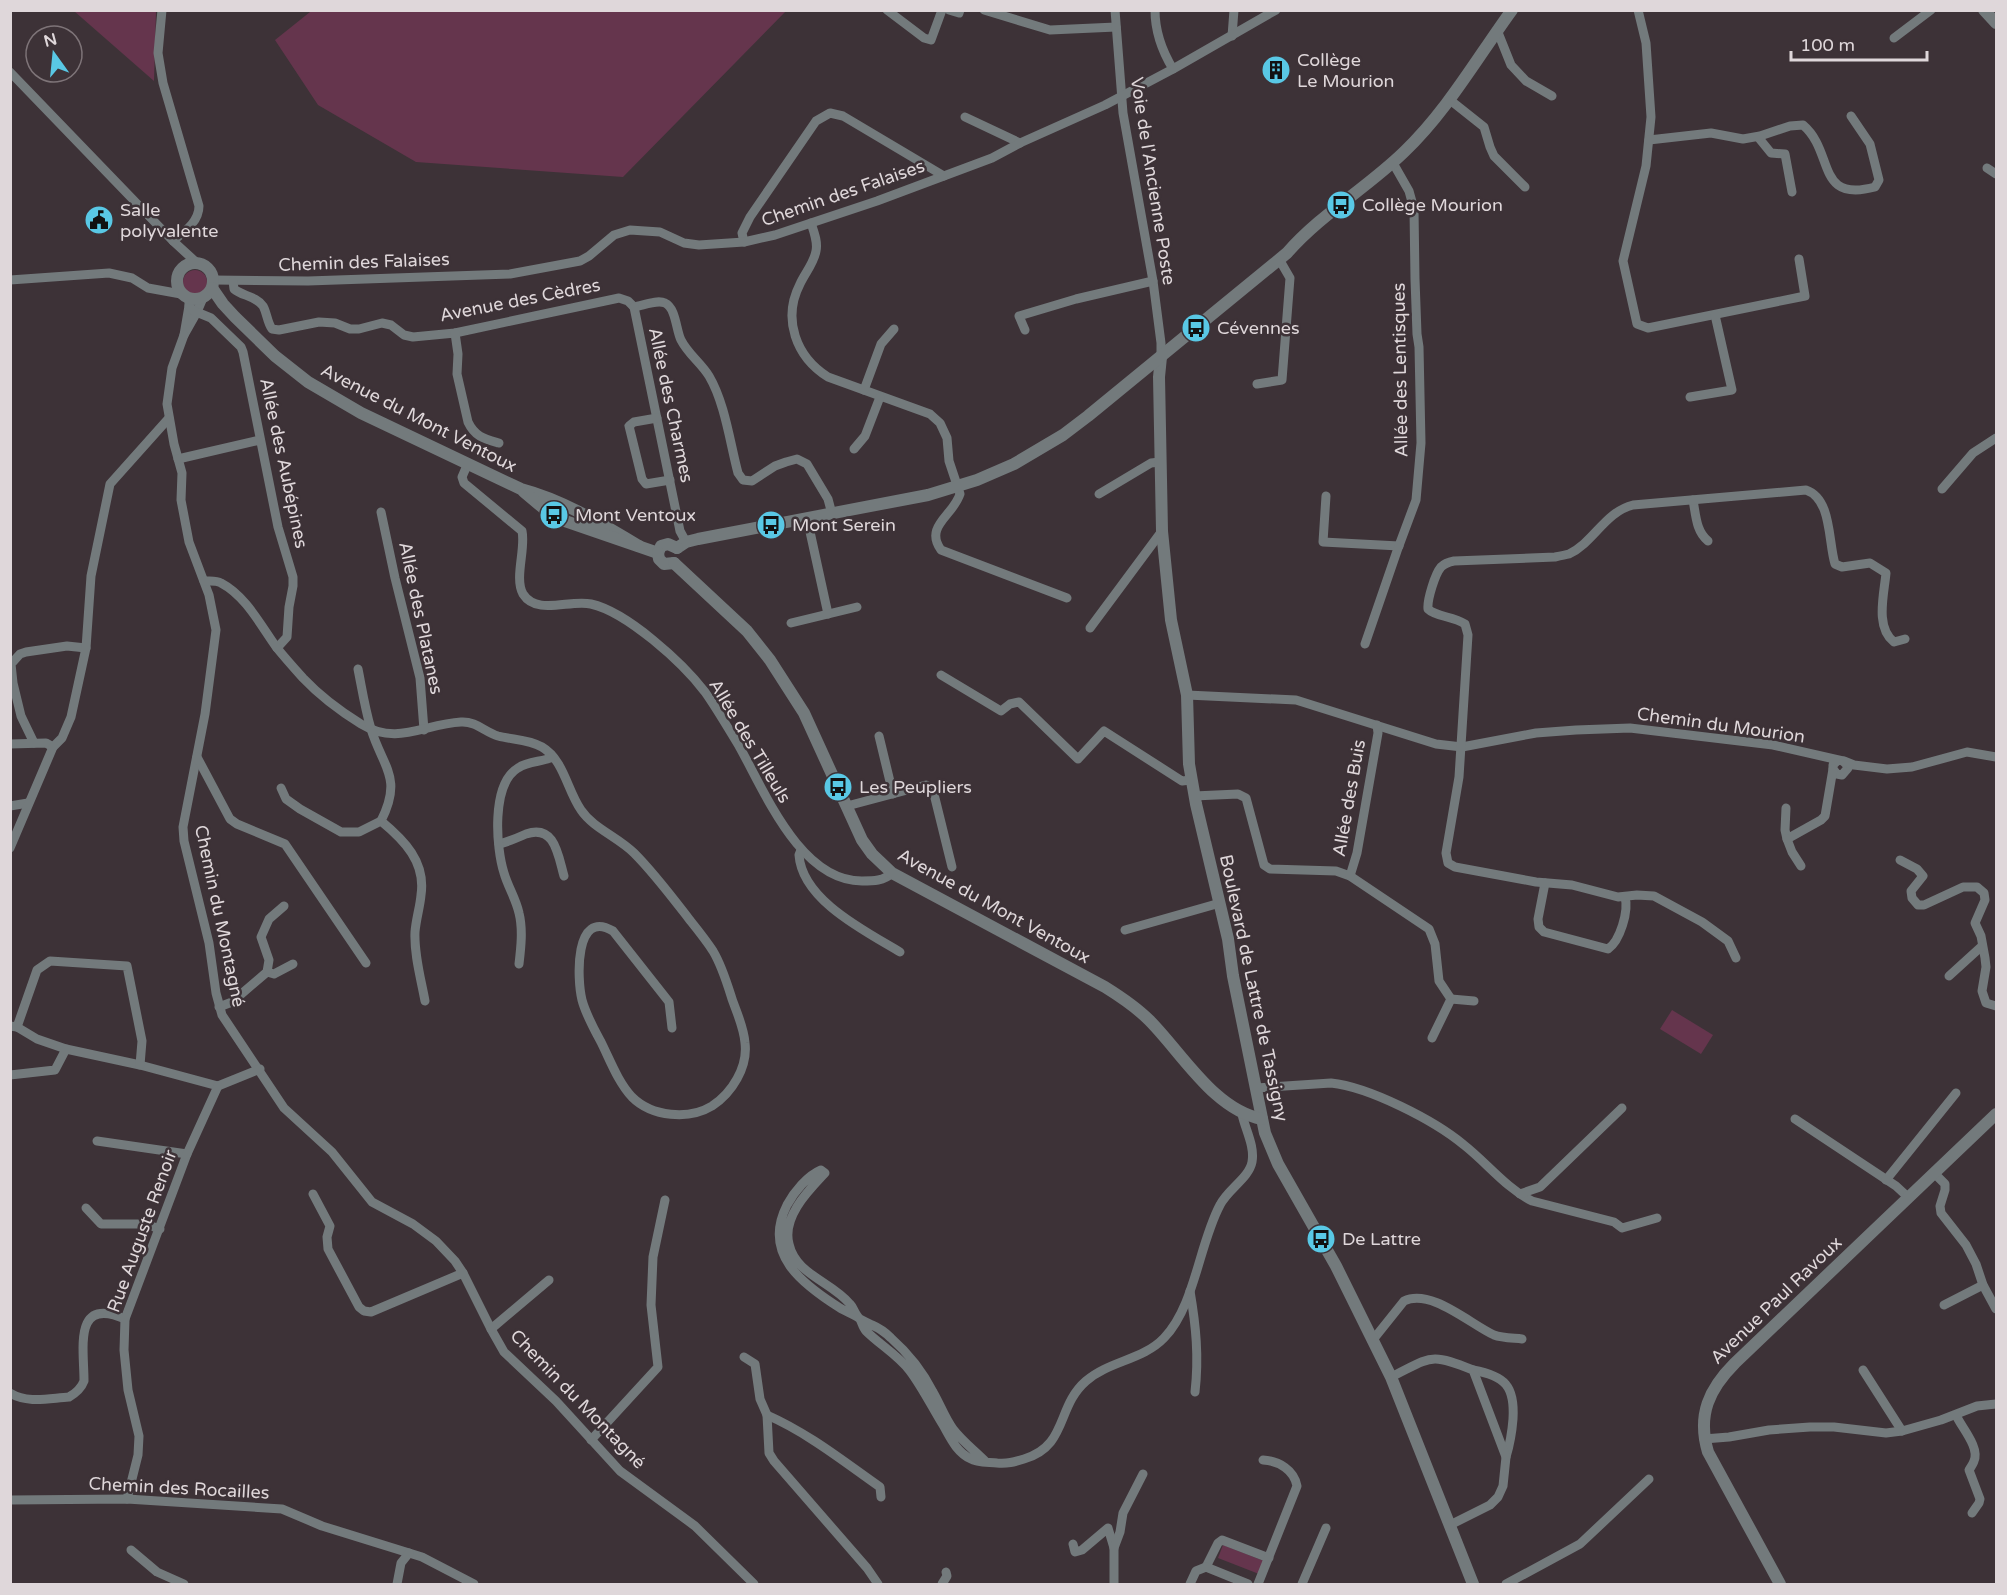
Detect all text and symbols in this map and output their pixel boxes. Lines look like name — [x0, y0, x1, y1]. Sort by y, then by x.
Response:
north arrow — [24, 24, 84, 84]
scale bar — [1791, 24, 1928, 62]
text: N — [42, 29, 59, 52]
text: 100 m — [1800, 34, 1855, 56]
place label: Collège Le Mourion — [1297, 49, 1395, 92]
building icon: Collège Le Mourion — [1260, 54, 1292, 86]
street label: Voie de l'Ancienne Poste — [1126, 76, 1180, 286]
street label: Chemin des Falaises — [758, 155, 928, 231]
bus stop icon: Collège Mourion — [1325, 189, 1357, 221]
place label: Collège Mourion — [1362, 194, 1503, 216]
place label: Salle polyvalente — [120, 199, 218, 242]
public building icon: Salle polyvalente — [83, 204, 115, 236]
street label: Chemin des Falaises — [278, 248, 450, 276]
street label: Avenue des Cèdres — [438, 274, 602, 326]
street label: Allée des Lentisques — [1387, 282, 1413, 458]
bus stop icon: Cévennes — [1180, 312, 1212, 344]
place label: Cévennes — [1217, 317, 1300, 339]
street label: Allée des Charmes — [644, 325, 698, 485]
street label: Avenue du Mont Ventoux — [317, 359, 521, 477]
street label: Allée des Aubépines — [255, 376, 313, 550]
bus stop icon: Mont Ventoux — [538, 499, 570, 531]
place label: Mont Ventoux — [575, 504, 696, 526]
bus stop icon: Mont Serein — [755, 509, 787, 541]
place label: Mont Serein — [792, 514, 896, 536]
street label: Allée des Platanes — [394, 540, 448, 696]
street label: Allée des Tilleuls — [704, 675, 796, 807]
street label: Chemin du Mourion — [1635, 702, 1807, 748]
street label: Allée des Buis — [1328, 738, 1370, 858]
bus stop icon: Les Peupliers — [822, 771, 854, 803]
place label: Les Peupliers — [859, 776, 972, 798]
street label: Chemin du Montagné — [190, 823, 250, 1009]
street label: Avenue du Mont Ventoux — [894, 844, 1094, 968]
street label: Boulevard de Lattre de Tassigny — [1215, 853, 1293, 1124]
street label: Rue Auguste Renoir — [102, 1147, 182, 1315]
bus stop icon: De Lattre — [1305, 1223, 1337, 1255]
place label: De Lattre — [1342, 1228, 1421, 1250]
street label: Avenue Paul Ravoux — [1706, 1231, 1846, 1369]
street label: Chemin du Montagné — [506, 1325, 650, 1473]
street label: Chemin des Rocailles — [88, 1472, 270, 1504]

